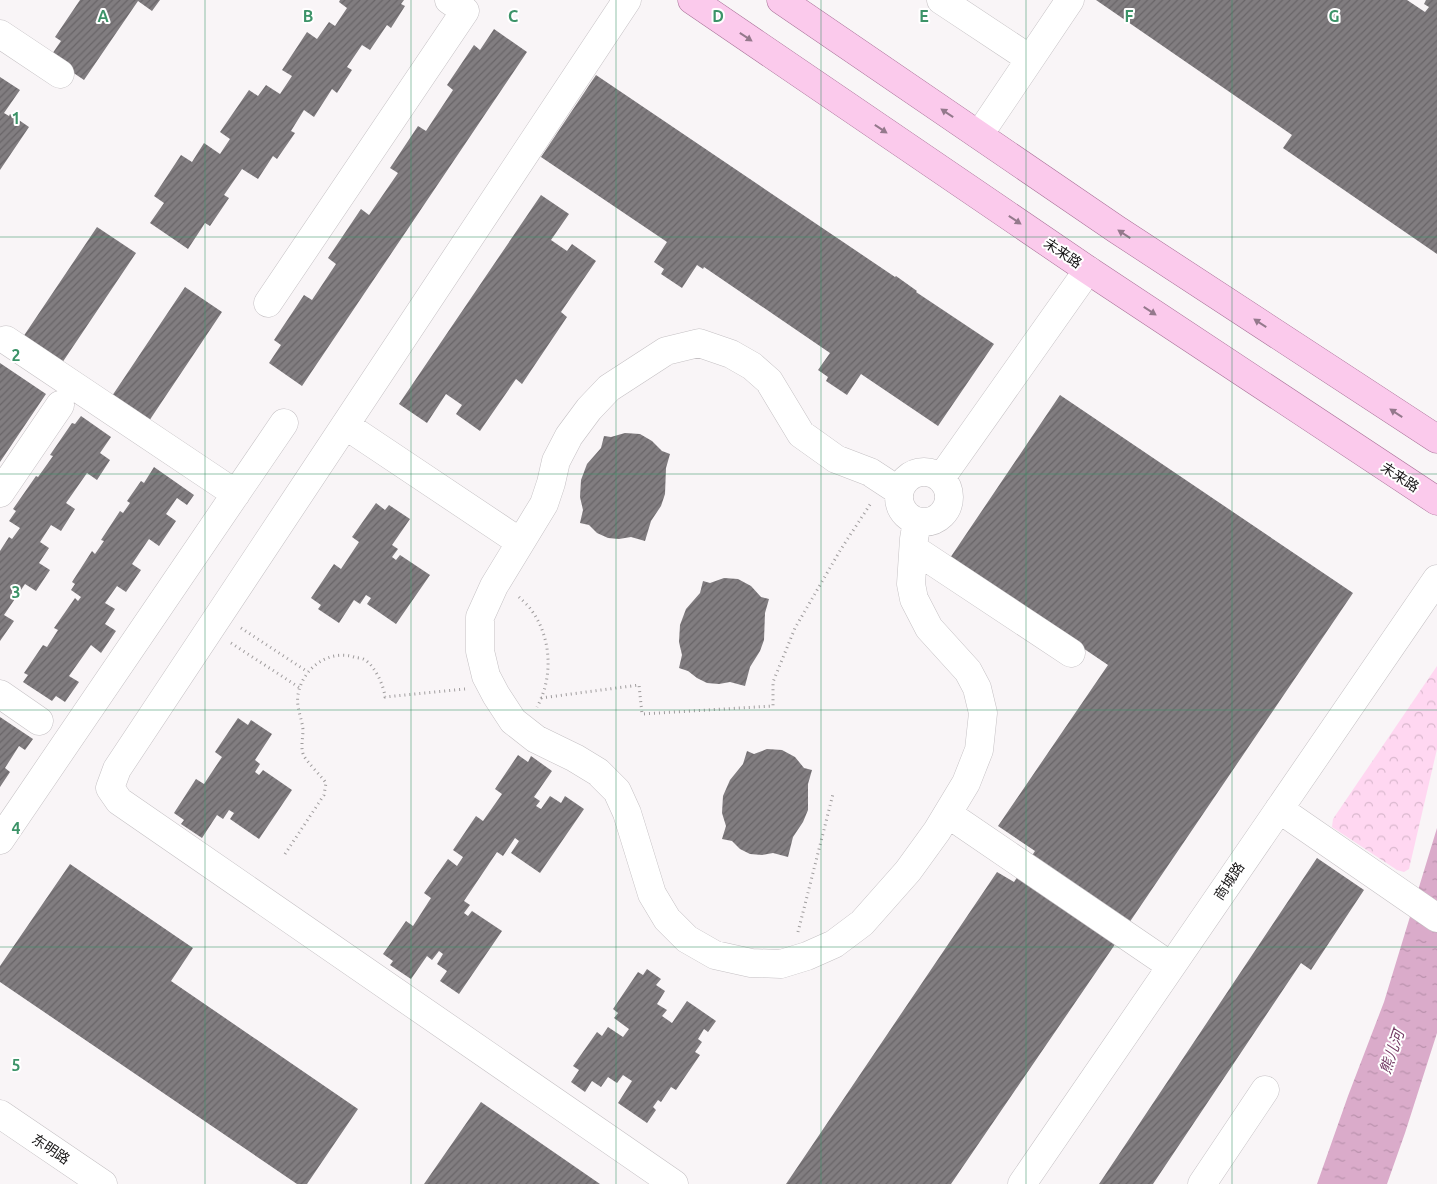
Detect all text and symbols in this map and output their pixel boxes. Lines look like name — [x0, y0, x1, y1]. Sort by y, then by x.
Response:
text: A — [97, 7, 109, 25]
text: B — [303, 7, 313, 25]
text: C — [508, 7, 518, 25]
text: D — [712, 7, 724, 25]
text: E — [919, 7, 929, 25]
text: F — [1125, 7, 1134, 25]
text: G — [1328, 7, 1340, 25]
one-way arrow — [740, 32, 753, 42]
one-way arrow — [940, 108, 954, 118]
text: 1 — [11, 109, 21, 127]
one-way arrow — [874, 124, 887, 134]
one-way arrow — [1008, 215, 1022, 225]
one-way arrow — [1118, 230, 1131, 239]
street label: 未来路 — [1041, 235, 1085, 271]
one-way arrow — [1143, 306, 1157, 316]
one-way arrow — [1254, 319, 1267, 328]
text: 2 — [11, 346, 21, 364]
one-way arrow — [1390, 408, 1403, 417]
street label: 未来路 — [1378, 459, 1422, 495]
text: 3 — [11, 583, 21, 601]
text: 4 — [11, 819, 21, 837]
street label: 商城路 — [1211, 859, 1247, 903]
water label: 熊儿河 — [1376, 1025, 1408, 1076]
text: 5 — [11, 1056, 21, 1074]
street label: 东明路 — [29, 1131, 73, 1167]

